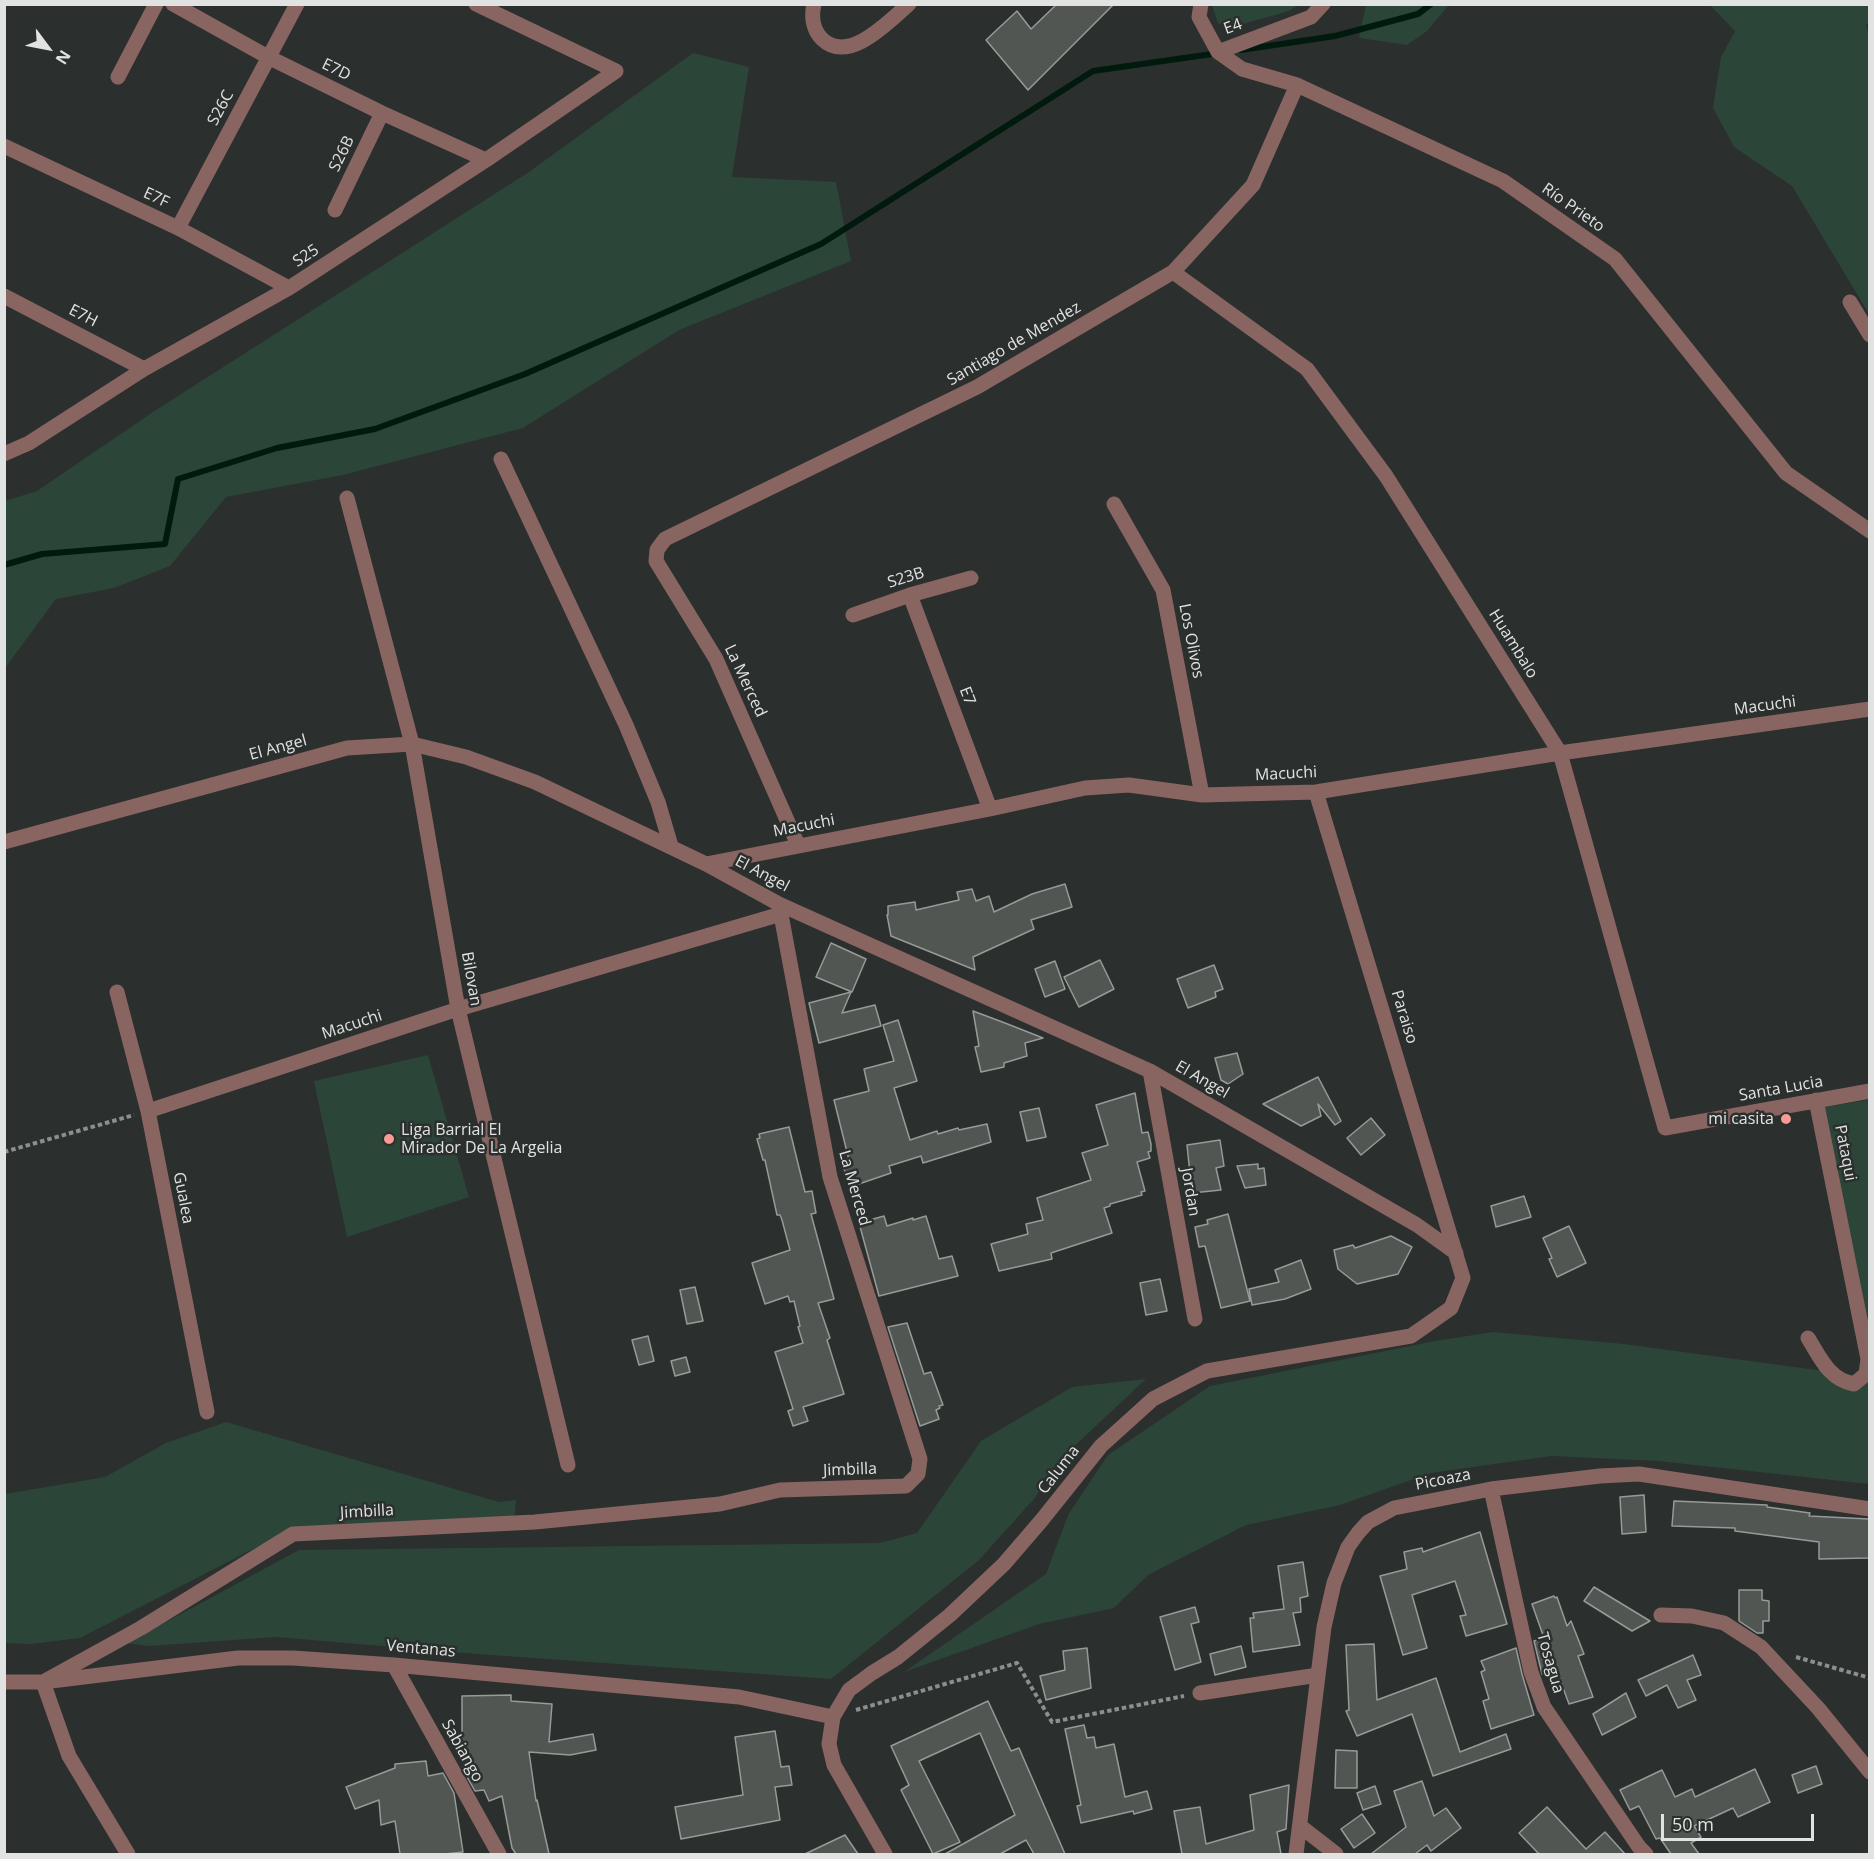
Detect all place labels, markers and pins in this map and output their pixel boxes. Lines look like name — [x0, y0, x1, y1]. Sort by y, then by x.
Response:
place label: mi casita — [1708, 1109, 1774, 1129]
marker: mi casita — [1779, 1112, 1793, 1126]
place label: Liga Barrial El Mirador De La Argelia — [401, 1120, 562, 1158]
marker: Liga Barrial El Mirador De La Argelia — [382, 1132, 396, 1146]

